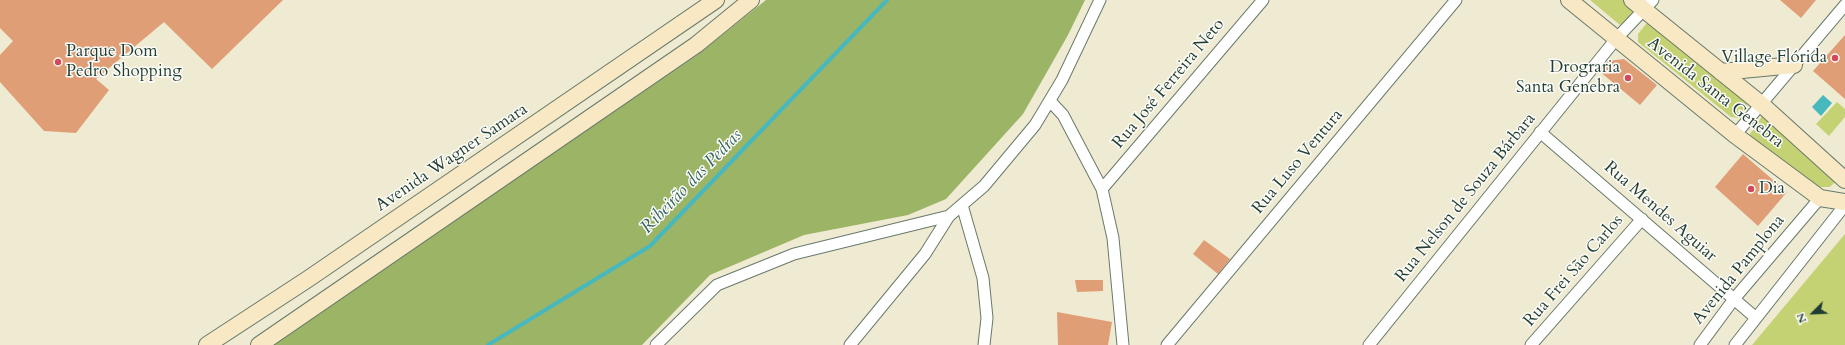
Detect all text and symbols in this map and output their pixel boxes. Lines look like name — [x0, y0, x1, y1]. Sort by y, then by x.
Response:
street label: Rua José Ferreira Neto — [1109, 15, 1229, 153]
street label: Avenida Santa Genebra — [1643, 33, 1787, 153]
place label: Parque Dom Pedro Shopping — [66, 42, 182, 82]
place label: Village Flórida — [1721, 48, 1827, 68]
marker: Village Flórida — [1830, 53, 1840, 63]
marker: Parque Dom Pedro Shopping — [53, 57, 63, 67]
place label: Drograria Santa Genebra — [1516, 58, 1620, 98]
marker: Drograria Santa Genebra — [1623, 73, 1633, 83]
street label: Avenida Wagner Samara — [372, 100, 532, 216]
street label: Rua Luso Ventura — [1248, 106, 1348, 218]
street label: Rua Nelson de Souza Bárbara — [1391, 109, 1541, 287]
water label: Ribeirão das Pedras — [637, 125, 747, 239]
street label: Rua Mendes Aguiar — [1599, 157, 1721, 267]
place label: Dia — [1759, 179, 1785, 199]
marker: Dia — [1746, 184, 1756, 194]
street label: Rua Frei São Carlos — [1520, 211, 1628, 331]
street label: Avenida Pamplona — [1689, 211, 1789, 329]
north arrow — [1793, 293, 1833, 333]
text: N — [1793, 311, 1810, 326]

